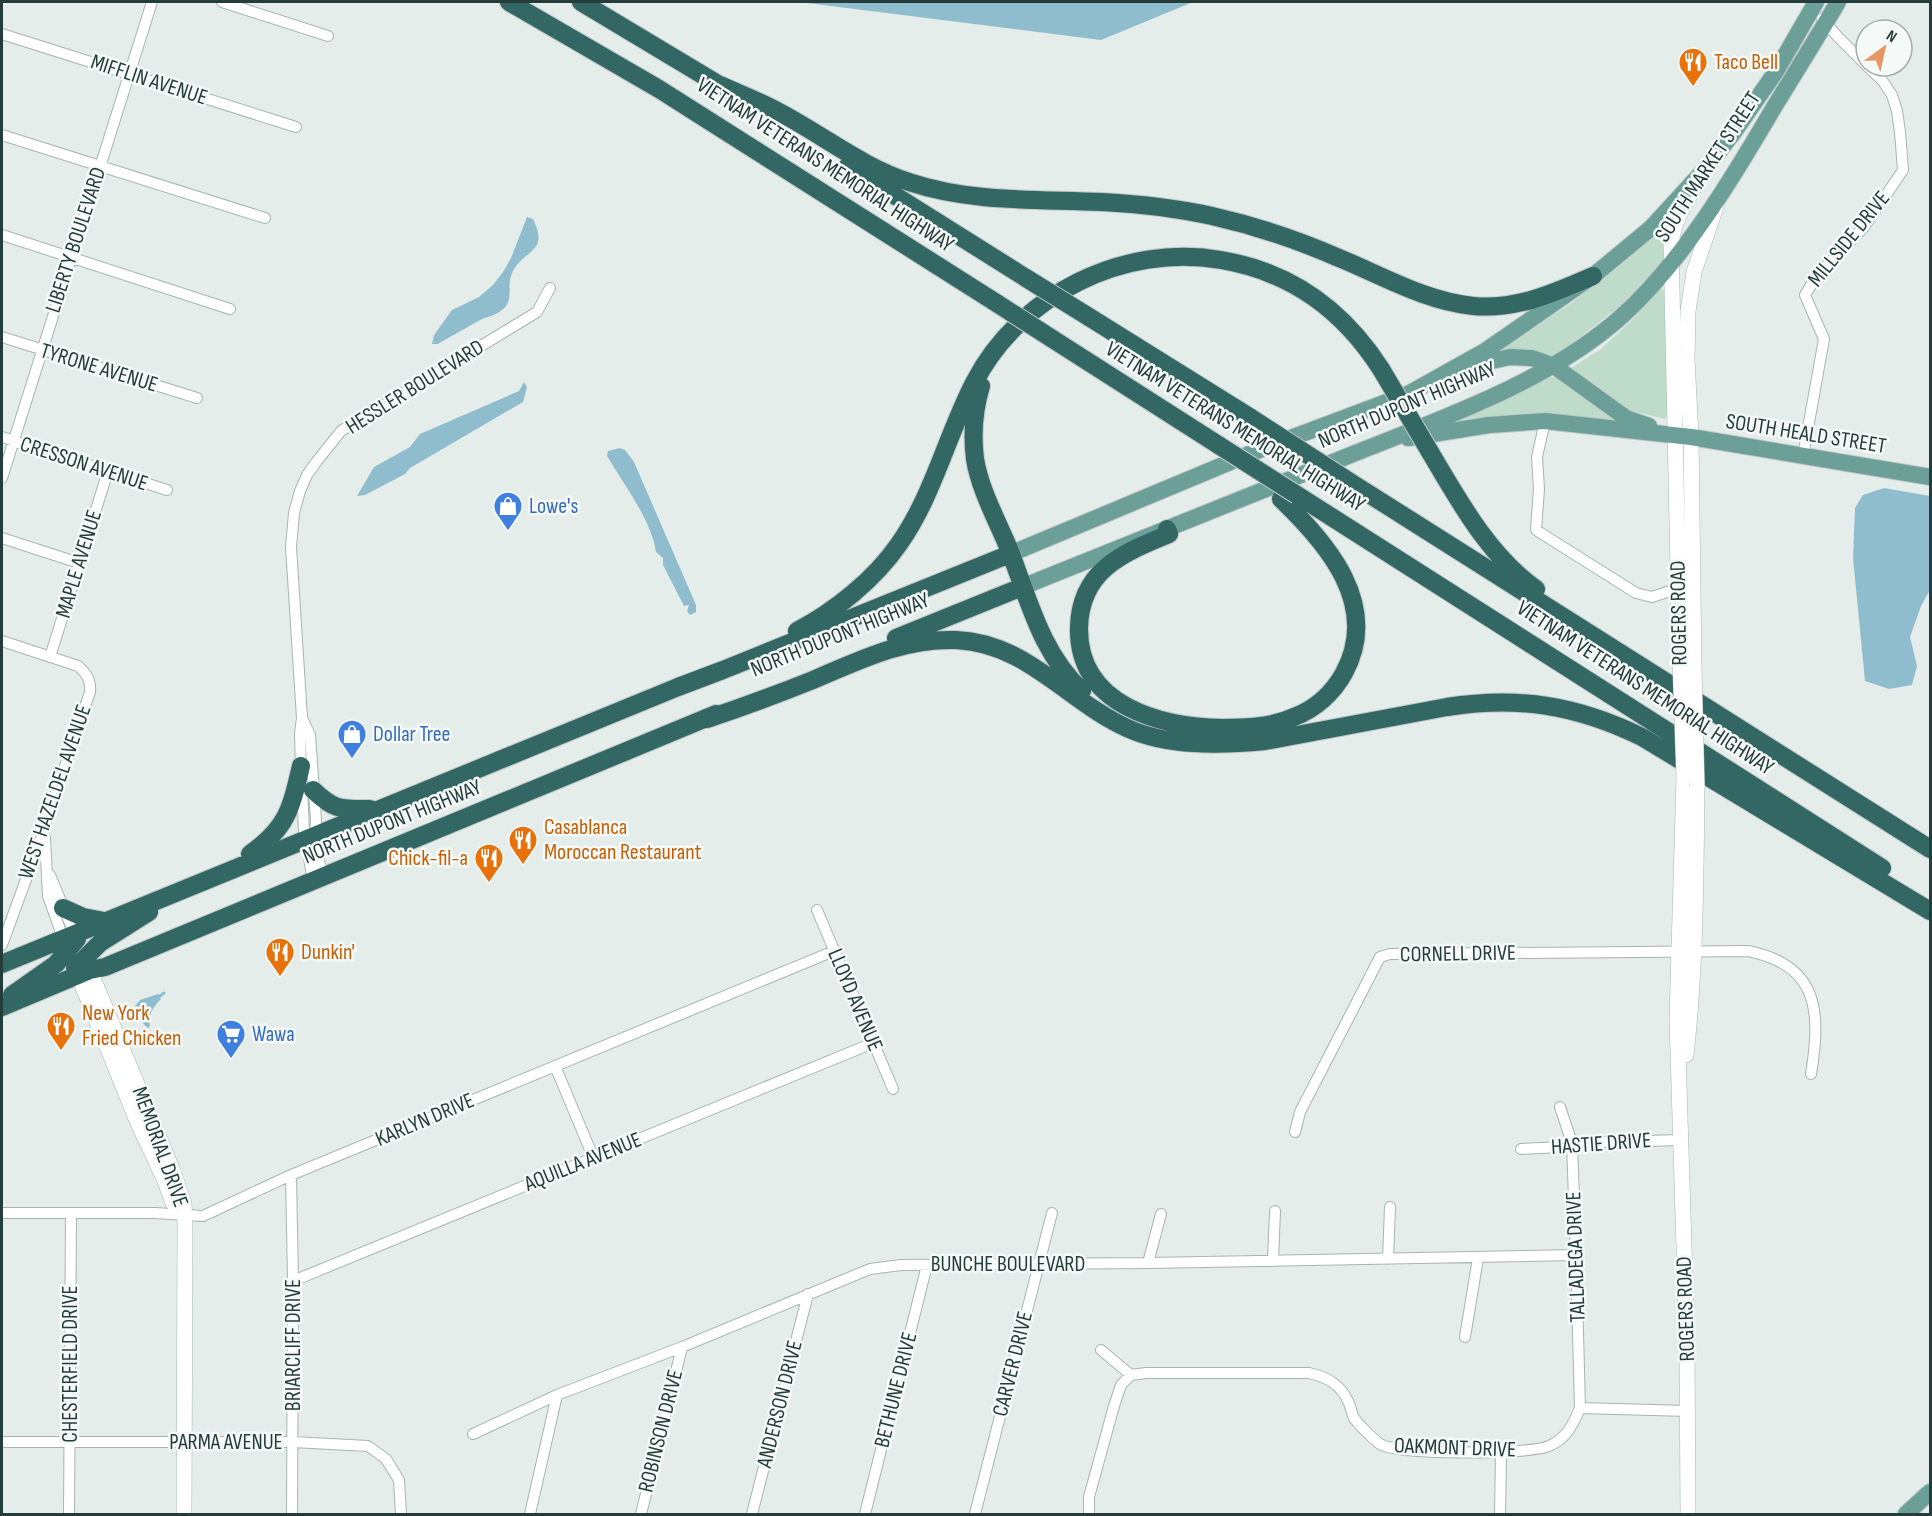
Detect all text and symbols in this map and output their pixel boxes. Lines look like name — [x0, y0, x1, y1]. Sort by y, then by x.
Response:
north arrow — [1854, 18, 1914, 78]
text: N — [1883, 26, 1900, 47]
restaurant icon: Taco Bell — [1677, 46, 1709, 88]
street label: MIFFLIN AVENUE — [87, 48, 211, 112]
place label: Taco Bell — [1714, 49, 1778, 76]
street label: VIETNAM VETERANS MEMORIAL HIGHWAY — [691, 72, 959, 258]
street label: SOUTH MARKET STREET — [1649, 87, 1767, 247]
street label: LIBERTY BOULEVARD — [40, 164, 112, 316]
street label: MILLSIDE DRIVE — [1802, 186, 1896, 292]
street label: HESSLER BOULEVARD — [341, 334, 489, 440]
street label: VIETNAM VETERANS MEMORIAL HIGHWAY — [1100, 336, 1370, 518]
street label: TYRONE AVENUE — [37, 337, 161, 399]
street label: NORTH DUPONT HIGHWAY — [1314, 355, 1500, 455]
street label: SOUTH HEALD STREET — [1724, 408, 1888, 460]
street label: CRESSON AVENUE — [17, 431, 151, 497]
shop icon: Lowe's — [492, 490, 524, 532]
place label: Lowe's — [529, 493, 578, 520]
street label: MAPLE AVENUE — [50, 507, 108, 621]
street label: ROGERS ROAD — [1665, 560, 1693, 666]
street label: NORTH DUPONT HIGHWAY — [747, 587, 933, 683]
street label: VIETNAM VETERANS MEMORIAL HIGHWAY — [1511, 595, 1779, 781]
street label: WEST HAZELDEL AVENUE — [12, 701, 98, 883]
shop icon: Dollar Tree — [336, 718, 368, 760]
place label: Dollar Tree — [373, 721, 450, 748]
street label: NORTH DUPONT HIGHWAY — [299, 774, 485, 870]
place label: Casablanca Moroccan Restaurant — [544, 814, 702, 866]
restaurant icon: Casablanca Moroccan Restaurant — [507, 824, 539, 866]
restaurant icon: Chick-fil-a — [473, 842, 505, 884]
place label: Chick-fil-a — [388, 845, 468, 872]
restaurant icon: Dunkin' — [264, 936, 296, 978]
place label: Dunkin' — [301, 939, 355, 966]
street label: CORNELL DRIVE — [1400, 939, 1516, 969]
street label: LLOYD AVENUE — [821, 945, 889, 1055]
place label: New York Fried Chicken — [82, 1000, 182, 1052]
restaurant icon: New York Fried Chicken — [45, 1010, 77, 1052]
supermarket icon: Wawa — [215, 1018, 247, 1060]
place label: Wawa — [252, 1021, 295, 1048]
street label: MEMORIAL DRIVE — [126, 1083, 194, 1211]
street label: KARLYN DRIVE — [372, 1087, 478, 1153]
street label: AQUILLA AVENUE — [520, 1126, 645, 1198]
street label: HASTIE DRIVE — [1550, 1127, 1652, 1161]
street label: TALLADEGA DRIVE — [1560, 1191, 1592, 1323]
street label: BUNCHE BOULEVARD — [931, 1251, 1085, 1278]
street label: ROGERS ROAD — [1671, 1256, 1701, 1362]
street label: BRIARCLIFF DRIVE — [280, 1279, 307, 1411]
street label: CHESTERFIELD DRIVE — [57, 1285, 84, 1443]
street label: CARVER DRIVE — [987, 1309, 1039, 1419]
street label: BETHUNE DRIVE — [869, 1329, 923, 1451]
street label: ANDERSON DRIVE — [751, 1338, 809, 1471]
street label: ROBINSON DRIVE — [633, 1367, 689, 1495]
street label: PARMA AVENUE — [169, 1429, 283, 1456]
street label: OAKMONT DRIVE — [1394, 1432, 1516, 1464]

